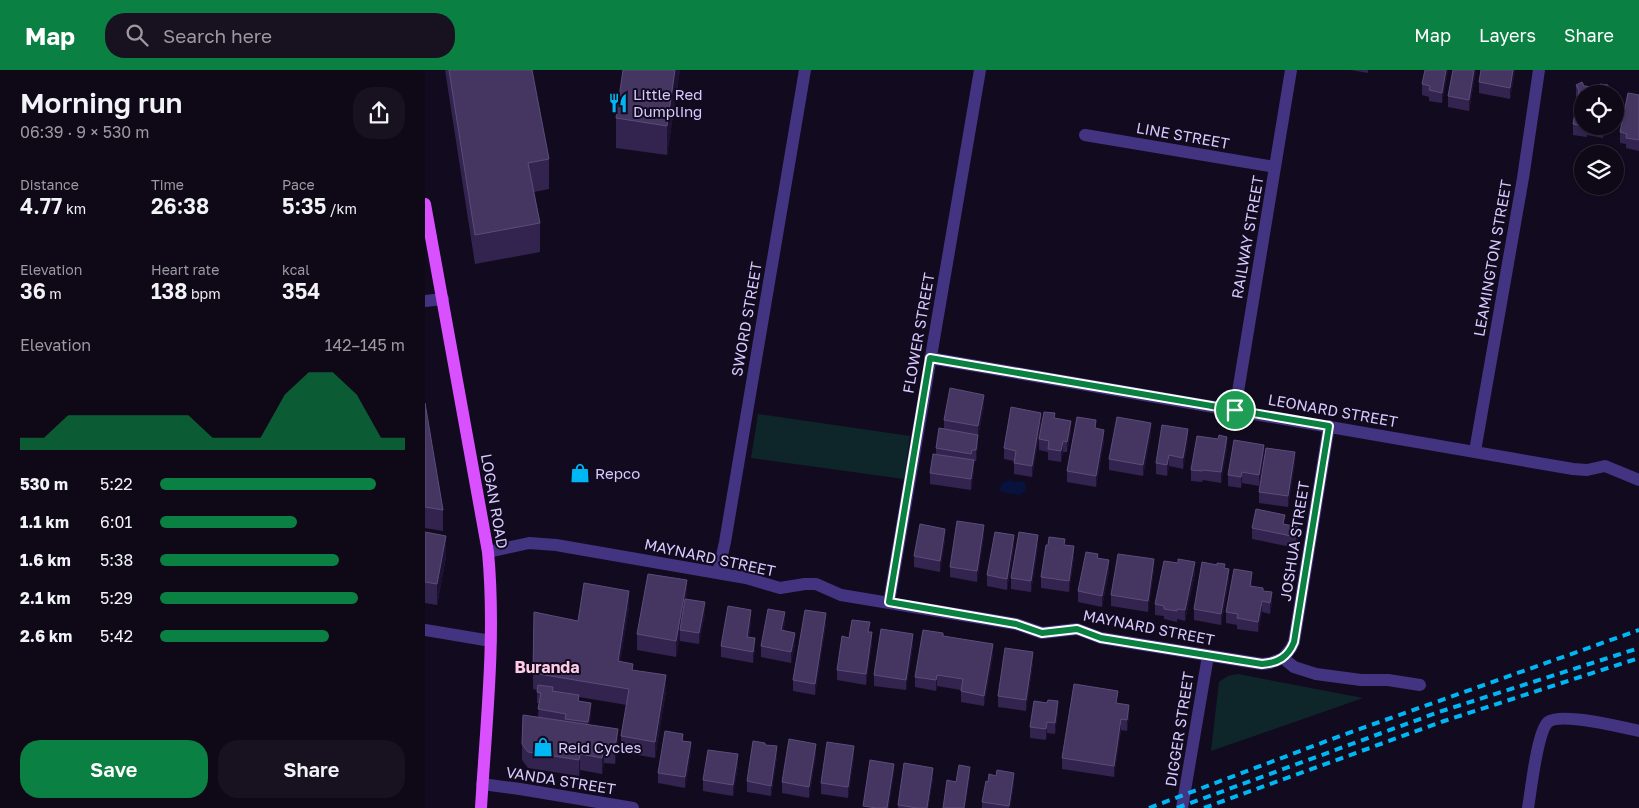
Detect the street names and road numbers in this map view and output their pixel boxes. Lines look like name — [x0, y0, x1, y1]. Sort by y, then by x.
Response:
street label: LINE STREET — [1135, 118, 1231, 152]
street label: RAILWAY STREET — [1227, 174, 1267, 300]
street label: LEAMINGTON STREET — [1469, 178, 1515, 338]
street label: SWORD STREET — [727, 260, 765, 378]
street label: FLOWER STREET — [899, 271, 937, 395]
street label: LEONARD STREET — [1267, 390, 1399, 430]
street label: LOGAN ROAD — [478, 452, 512, 550]
street label: JOSHUA STREET — [1276, 480, 1312, 602]
street label: MAYNARD STREET — [643, 534, 777, 580]
street label: MAYNARD STREET — [1082, 605, 1216, 649]
street label: DIGGER STREET — [1161, 670, 1197, 788]
street label: VANDA STREET — [505, 762, 617, 798]

